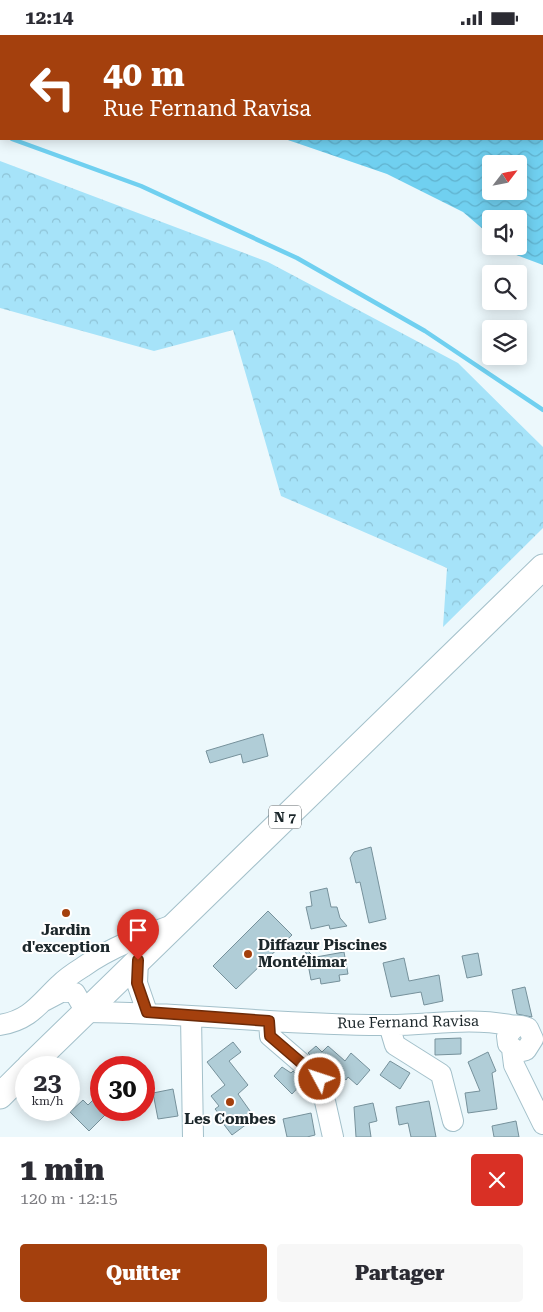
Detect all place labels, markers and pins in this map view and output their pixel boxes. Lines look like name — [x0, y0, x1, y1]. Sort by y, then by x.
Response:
marker: Jardin d'exception — [60, 907, 72, 919]
pin — [117, 909, 159, 960]
place label: Jardin d'exception — [22, 921, 110, 956]
place label: Diffazur Piscines Montélimar — [258, 936, 387, 971]
marker: Diffazur Piscines Montélimar — [242, 948, 254, 960]
marker: Les Combes — [224, 1096, 236, 1108]
place label: Les Combes — [184, 1110, 276, 1128]

